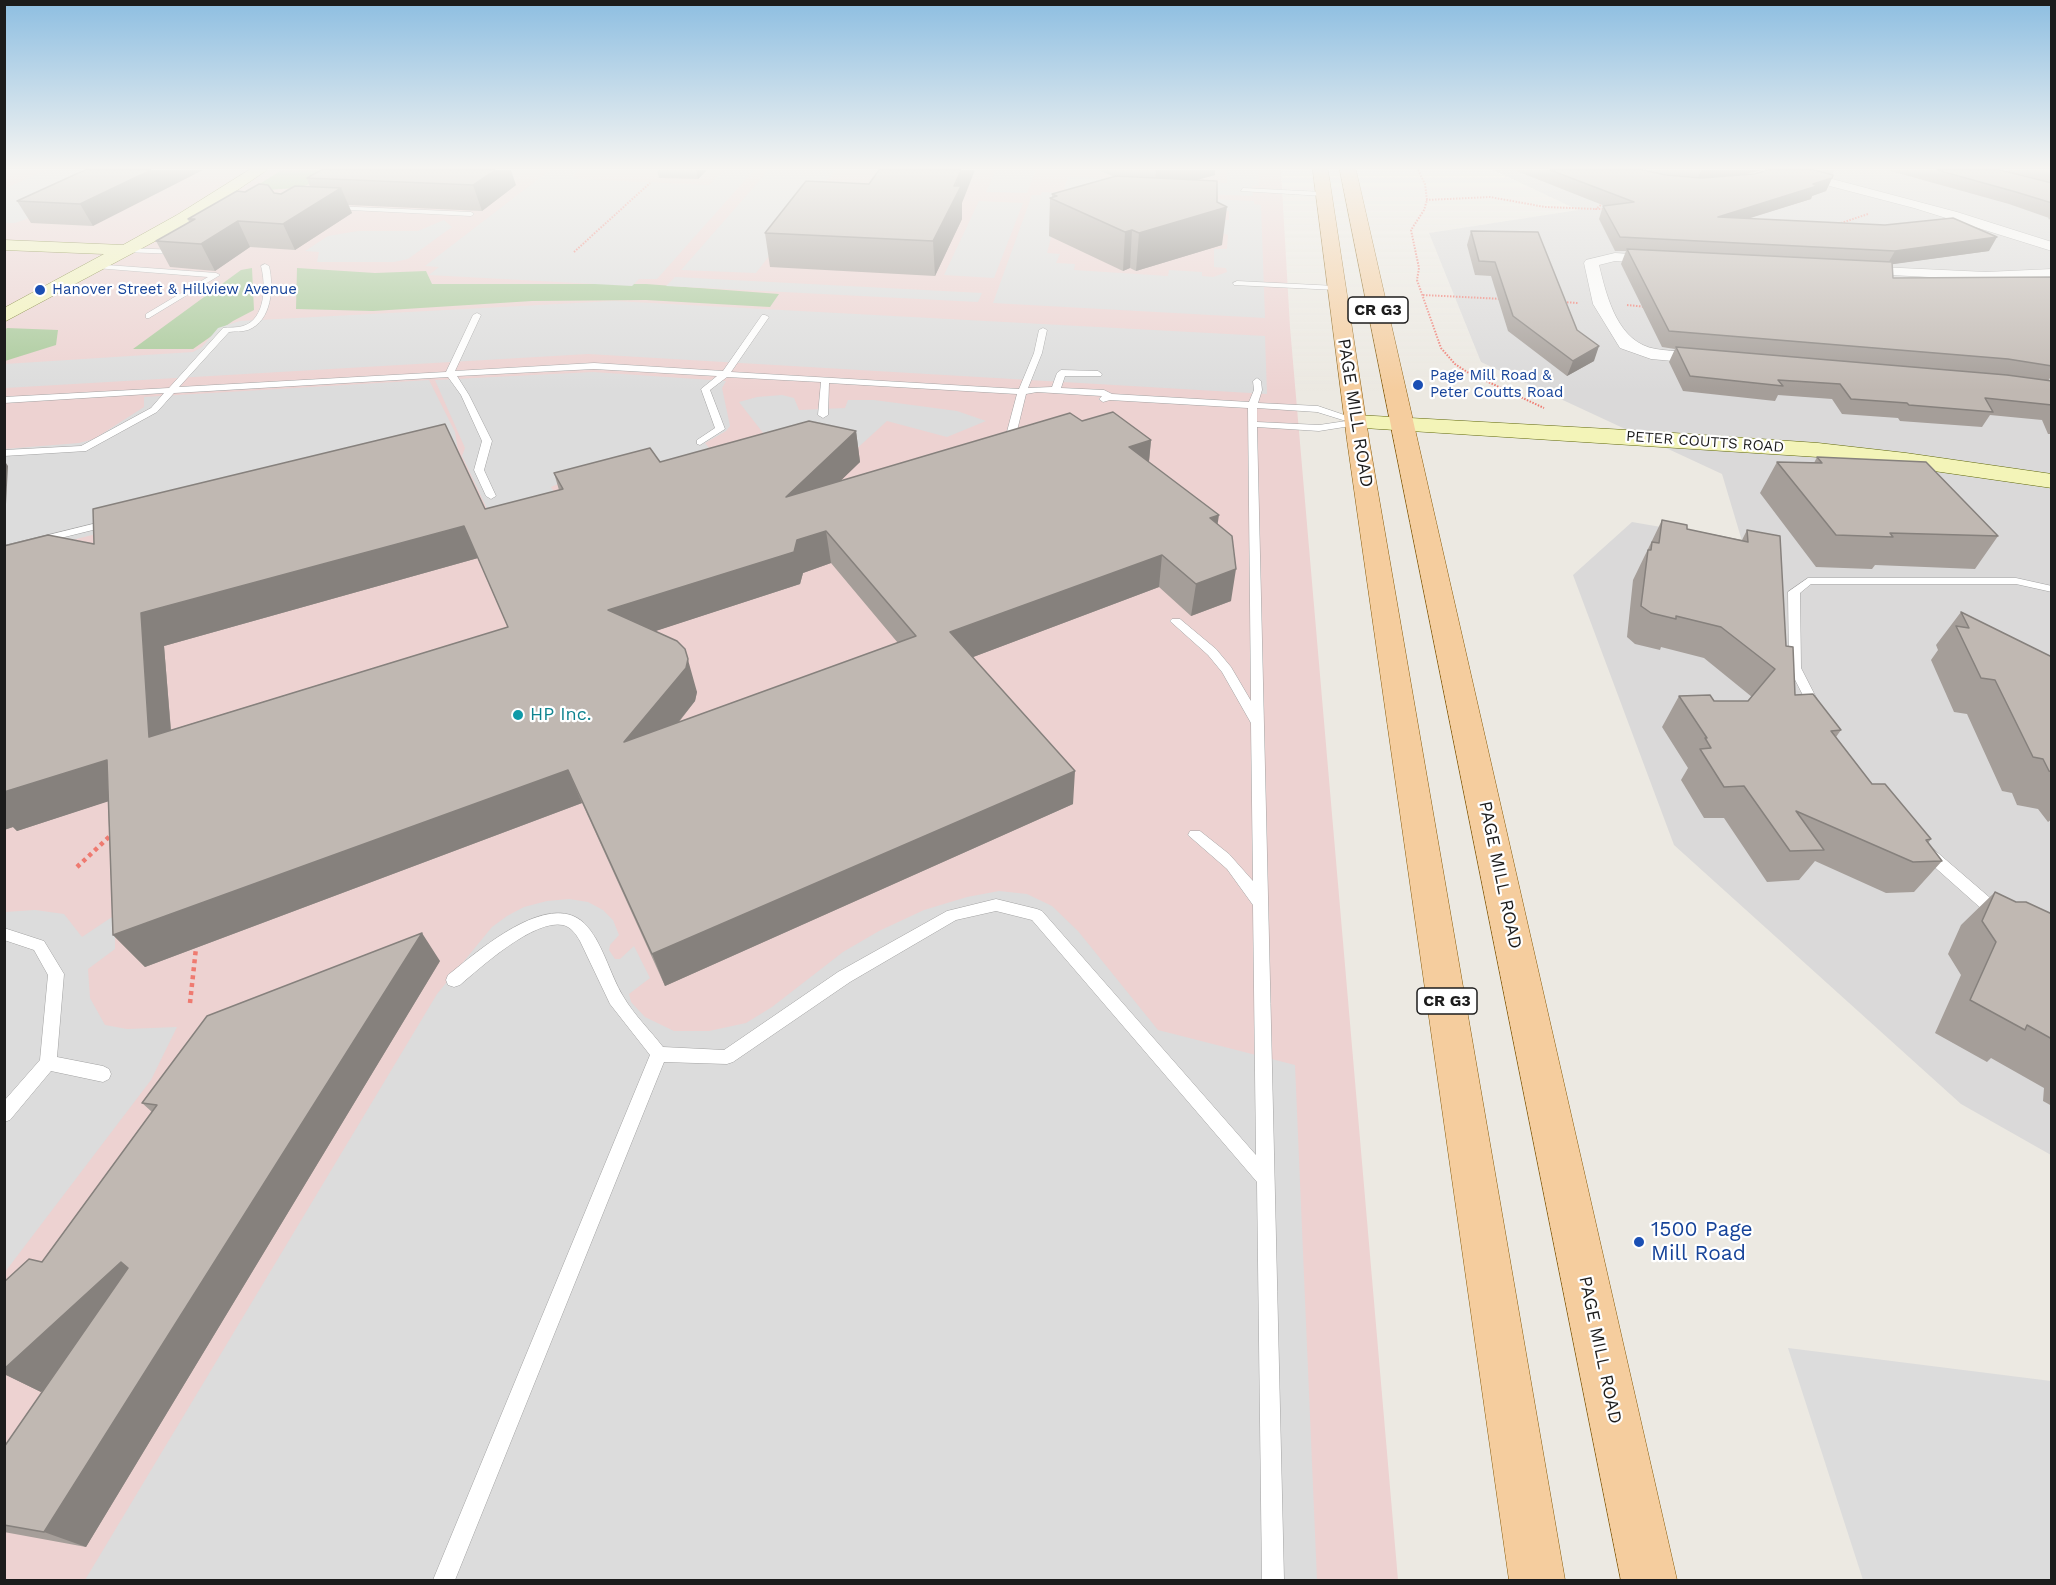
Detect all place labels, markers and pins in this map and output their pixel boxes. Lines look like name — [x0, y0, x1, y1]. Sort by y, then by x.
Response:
place label: Hanover Street & Hillview Avenue — [52, 281, 297, 299]
marker: Hanover Street & Hillview Avenue — [33, 283, 47, 297]
place label: Page Mill Road & Peter Coutts Road — [1430, 367, 1563, 402]
marker: Page Mill Road & Peter Coutts Road — [1411, 378, 1425, 392]
place label: HP Inc. — [530, 704, 592, 726]
marker: HP Inc. — [511, 708, 525, 722]
place label: 1500 Page Mill Road — [1651, 1217, 1753, 1267]
marker: 1500 Page Mill Road — [1632, 1235, 1646, 1249]

